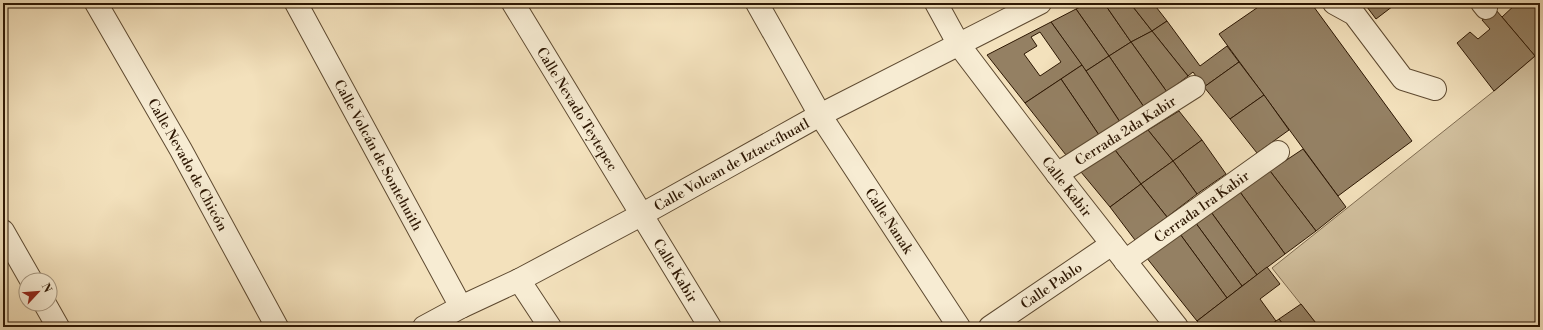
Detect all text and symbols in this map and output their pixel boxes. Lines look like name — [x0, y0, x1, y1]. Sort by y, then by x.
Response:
street label: Calle Nevado Teytepec — [532, 44, 621, 175]
street label: Calle Volcán de Sontehuith — [329, 77, 426, 235]
street label: Cerrada 2da Kabir — [1072, 93, 1180, 170]
street label: Calle Nevado de Chicón — [143, 96, 232, 235]
street label: Calle Volcan de Iztaccíhuatl — [651, 115, 813, 216]
street label: Calle Kabir — [1037, 154, 1095, 221]
street label: Cerrada 1ra Kabir — [1151, 167, 1253, 247]
street label: Calle Nanak — [860, 185, 917, 258]
street label: Calle Kabir — [648, 236, 701, 306]
street label: Calle Pablo — [1017, 259, 1086, 314]
north arrow — [18, 272, 58, 312]
text: N — [38, 281, 54, 295]

